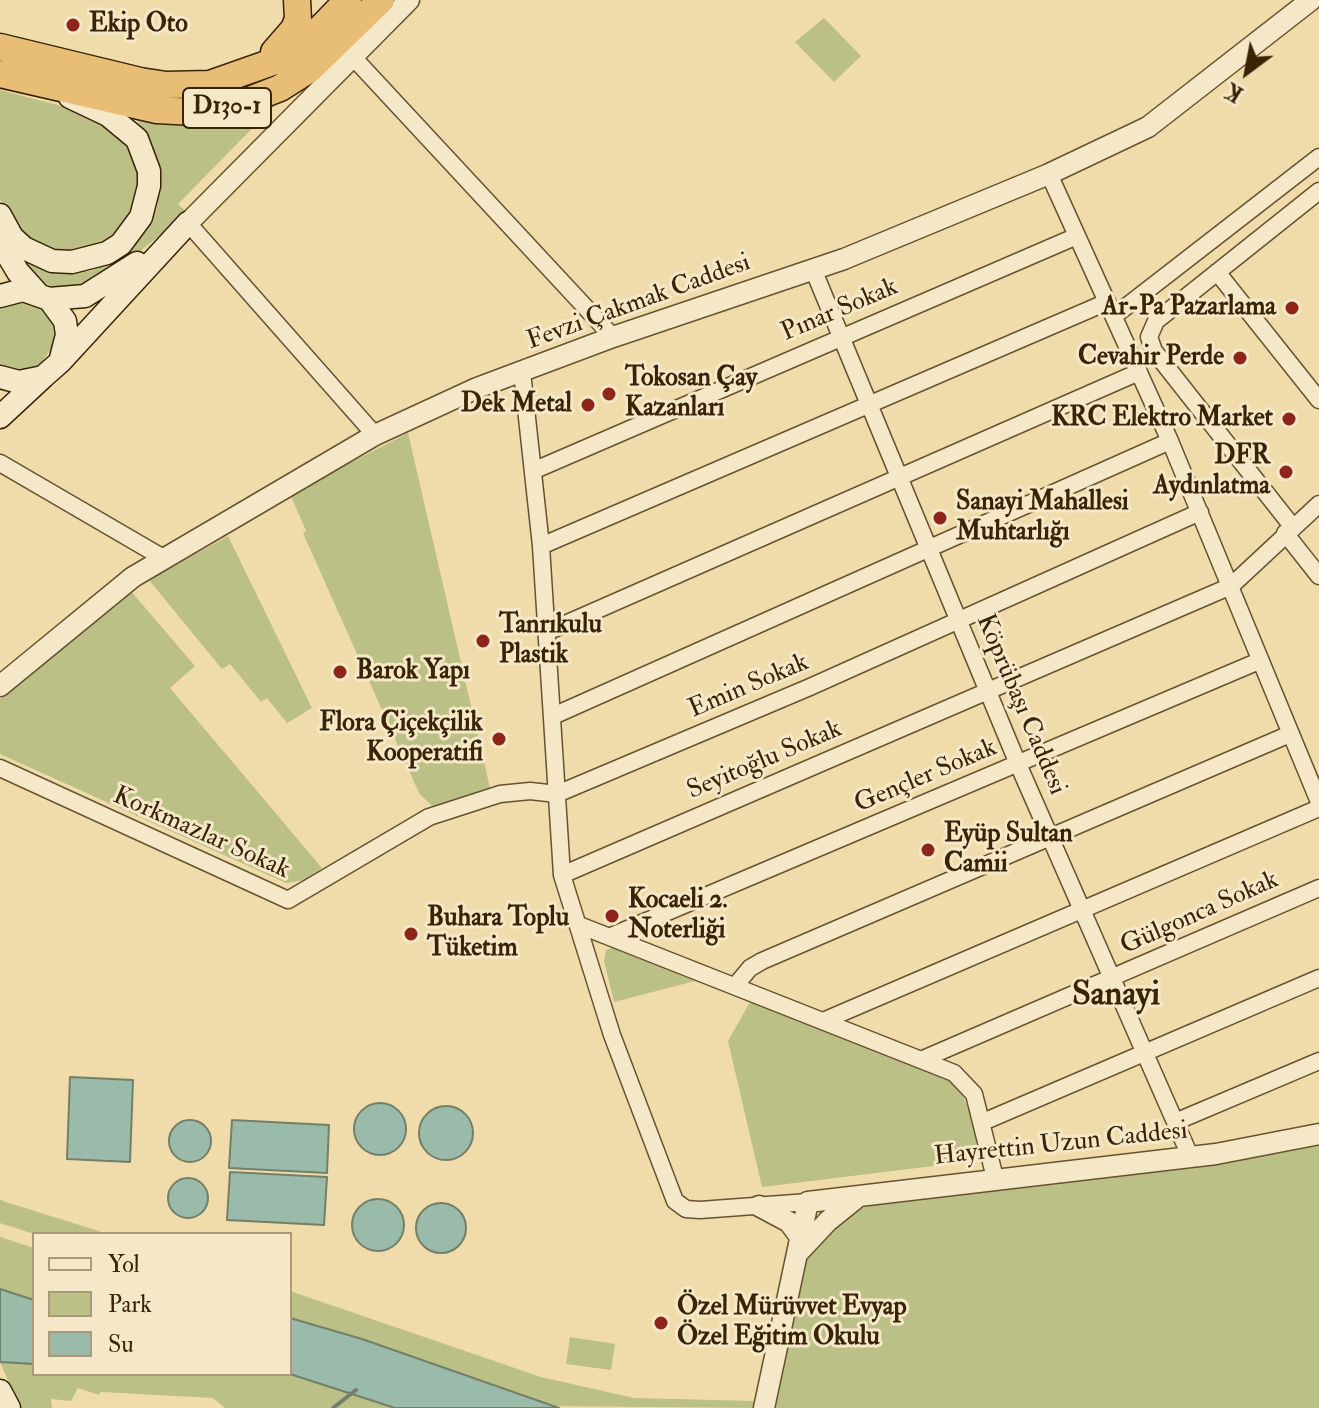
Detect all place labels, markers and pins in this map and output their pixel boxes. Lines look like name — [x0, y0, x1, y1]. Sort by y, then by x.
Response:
place label: Ekip Oto — [89, 9, 188, 41]
marker: Ekip Oto — [64, 16, 82, 34]
place label: Ar-Pa Pazarlama — [1102, 292, 1276, 324]
marker: Ar-Pa Pazarlama — [1283, 299, 1301, 317]
place label: Cevahir Perde — [1078, 342, 1224, 374]
marker: Cevahir Perde — [1231, 349, 1249, 367]
place label: Tokosan Çay Kazanları — [625, 363, 757, 424]
marker: Tokosan Çay Kazanları — [600, 385, 618, 403]
place label: Dek Metal — [461, 389, 572, 421]
marker: Dek Metal — [579, 396, 597, 414]
place label: KRC Elektro Market — [1051, 403, 1273, 435]
marker: KRC Elektro Market — [1280, 410, 1298, 428]
place label: DFR Aydınlatma — [1153, 441, 1270, 502]
marker: DFR Aydınlatma — [1277, 463, 1295, 481]
place label: Sanayi Mahallesi Muhtarlığı — [956, 487, 1129, 548]
marker: Sanayi Mahallesi Muhtarlığı — [931, 509, 949, 527]
place label: Tanrıkulu Plastik — [499, 610, 602, 672]
marker: Tanrıkulu Plastik — [474, 632, 492, 650]
place label: Barok Yapı — [356, 656, 470, 688]
marker: Barok Yapı — [331, 663, 349, 681]
place label: Flora Çiçekçilik Kooperatifi — [319, 708, 483, 770]
marker: Flora Çiçekçilik Kooperatifi — [490, 730, 508, 748]
place label: Eyüp Sultan Camii — [944, 819, 1073, 880]
marker: Eyüp Sultan Camii — [919, 841, 937, 859]
place label: Kocaeli 2. Noterliği — [628, 885, 728, 946]
place label: Buhara Toplu Tüketim — [427, 903, 569, 964]
marker: Kocaeli 2. Noterliği — [603, 907, 621, 925]
marker: Buhara Toplu Tüketim — [402, 925, 420, 943]
place label: Özel Mürüvvet Evyap Özel Eğitim Okulu — [677, 1292, 907, 1354]
marker: Özel Mürüvvet Evyap Özel Eğitim Okulu — [652, 1314, 670, 1332]

